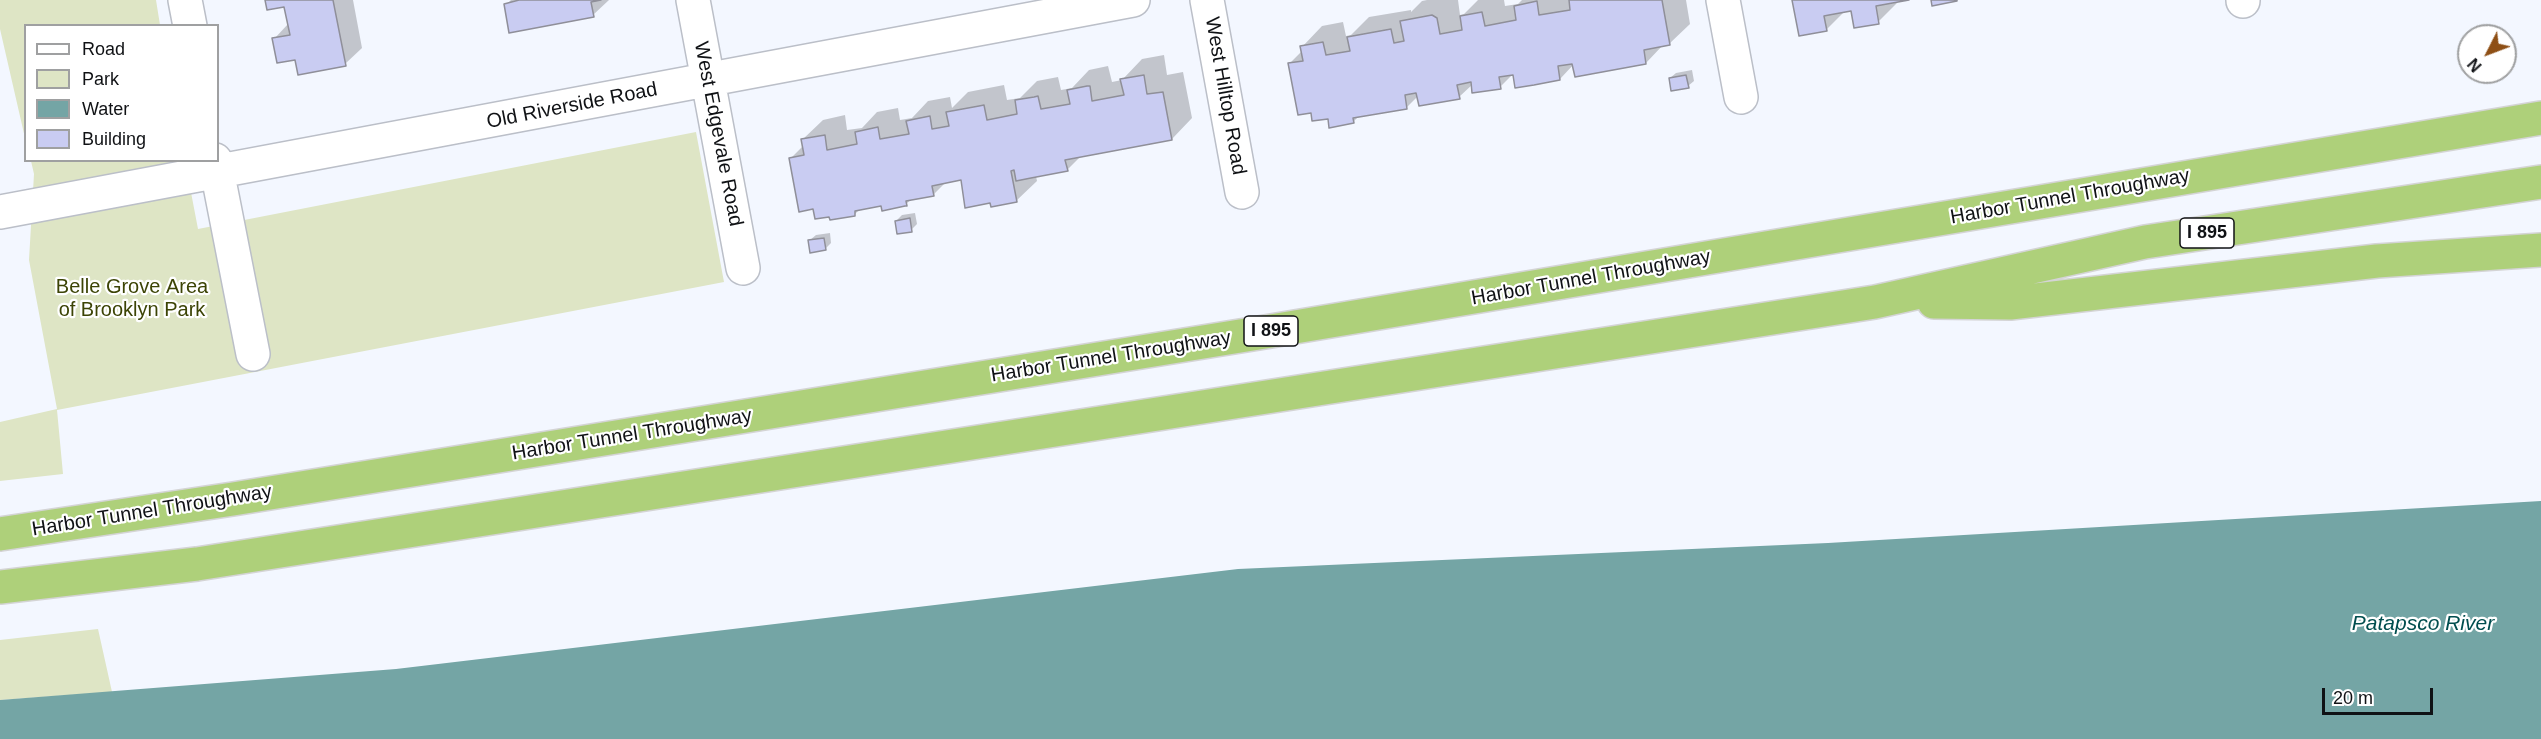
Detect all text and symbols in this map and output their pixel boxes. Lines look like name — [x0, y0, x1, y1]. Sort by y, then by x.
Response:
street label: West Hilltop Road — [1199, 15, 1251, 177]
legend — [24, 24, 219, 162]
north arrow — [2457, 24, 2517, 84]
text: Road — [82, 39, 125, 59]
street label: West Edgevale Road — [688, 40, 748, 228]
text: N — [2465, 55, 2485, 75]
text: Park — [82, 69, 119, 89]
street label: Old Riverside Road — [485, 78, 659, 134]
text: Water — [82, 99, 129, 119]
text: Building — [82, 129, 146, 149]
street label: Harbor Tunnel Throughway — [1948, 164, 2192, 230]
road number: I 895 — [2180, 218, 2234, 248]
street label: Harbor Tunnel Throughway — [1469, 245, 1713, 311]
park label: Belle Grove Area of Brooklyn Park — [56, 275, 208, 322]
road number: I 895 — [1244, 316, 1298, 346]
street label: Harbor Tunnel Throughway — [989, 326, 1233, 388]
street label: Harbor Tunnel Throughway — [510, 404, 754, 466]
street label: Harbor Tunnel Throughway — [30, 480, 274, 542]
water label: Patapsco River — [2352, 611, 2494, 637]
scale bar — [2325, 676, 2436, 714]
text: 20 m — [2333, 688, 2373, 708]

